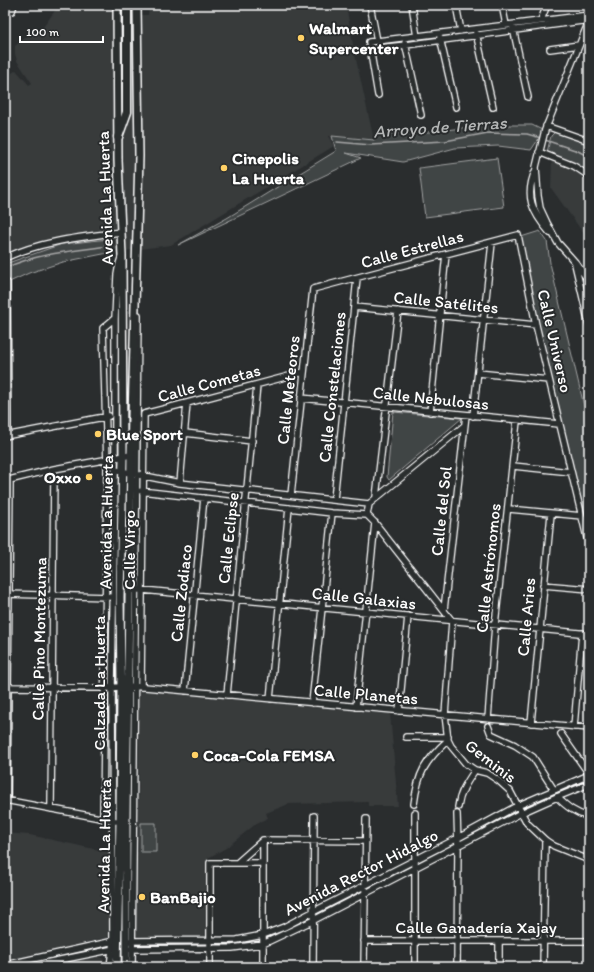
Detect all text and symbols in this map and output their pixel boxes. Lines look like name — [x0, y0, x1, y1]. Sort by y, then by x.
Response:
scale bar — [20, 18, 103, 44]
place label: Walmart Supercenter — [309, 18, 399, 59]
text: 100 m — [26, 25, 59, 39]
marker: Walmart Supercenter — [296, 33, 306, 43]
water label: Arroyo de Tierras — [373, 111, 508, 143]
street label: Avenida La Huerta — [93, 130, 117, 266]
place label: Cinepolis La Huerta — [232, 148, 305, 188]
marker: Cinepolis La Huerta — [219, 163, 229, 173]
street label: Calle Estrellas — [359, 226, 465, 272]
street label: Calle Satélites — [393, 287, 499, 317]
street label: Calle Universo — [533, 287, 577, 395]
street label: Calle Constelaciones — [314, 311, 350, 463]
street label: Calle Meteoros — [272, 335, 304, 445]
street label: Calle Cometas — [155, 360, 263, 406]
street label: Calle Nebulosas — [372, 382, 490, 414]
place label: Blue Sport — [106, 424, 183, 445]
marker: Blue Sport — [93, 429, 103, 439]
street label: Avenida La Huerta — [95, 454, 117, 589]
street label: Calle del Sol — [426, 465, 456, 557]
place label: Oxxo — [44, 467, 81, 487]
marker: Oxxo — [84, 472, 94, 482]
street label: Calle Eclipse — [213, 491, 243, 585]
street label: Calle Astrónomos — [471, 502, 505, 634]
street label: Calle Virgo — [119, 510, 139, 590]
street label: Calle Zodiaco — [166, 543, 196, 643]
street label: Calle Pino Montezuma — [28, 557, 50, 721]
street label: Calle Aries — [513, 577, 539, 657]
street label: Calle Galaxias — [311, 583, 417, 613]
street label: Calzada La Huerta — [89, 615, 109, 751]
street label: Calle Planetas — [313, 679, 419, 709]
street label: Geminis — [461, 735, 521, 787]
place label: Coca-Cola FEMSA — [203, 745, 335, 765]
marker: Coca-Cola FEMSA — [190, 750, 200, 760]
street label: Avenida La Huerta — [93, 778, 115, 913]
street label: Avenida Rector Hidalgo — [281, 824, 441, 920]
place label: BanBajio — [150, 887, 216, 908]
marker: BanBajio — [137, 892, 147, 902]
street label: Calle Ganadería Xajay — [395, 917, 557, 937]

